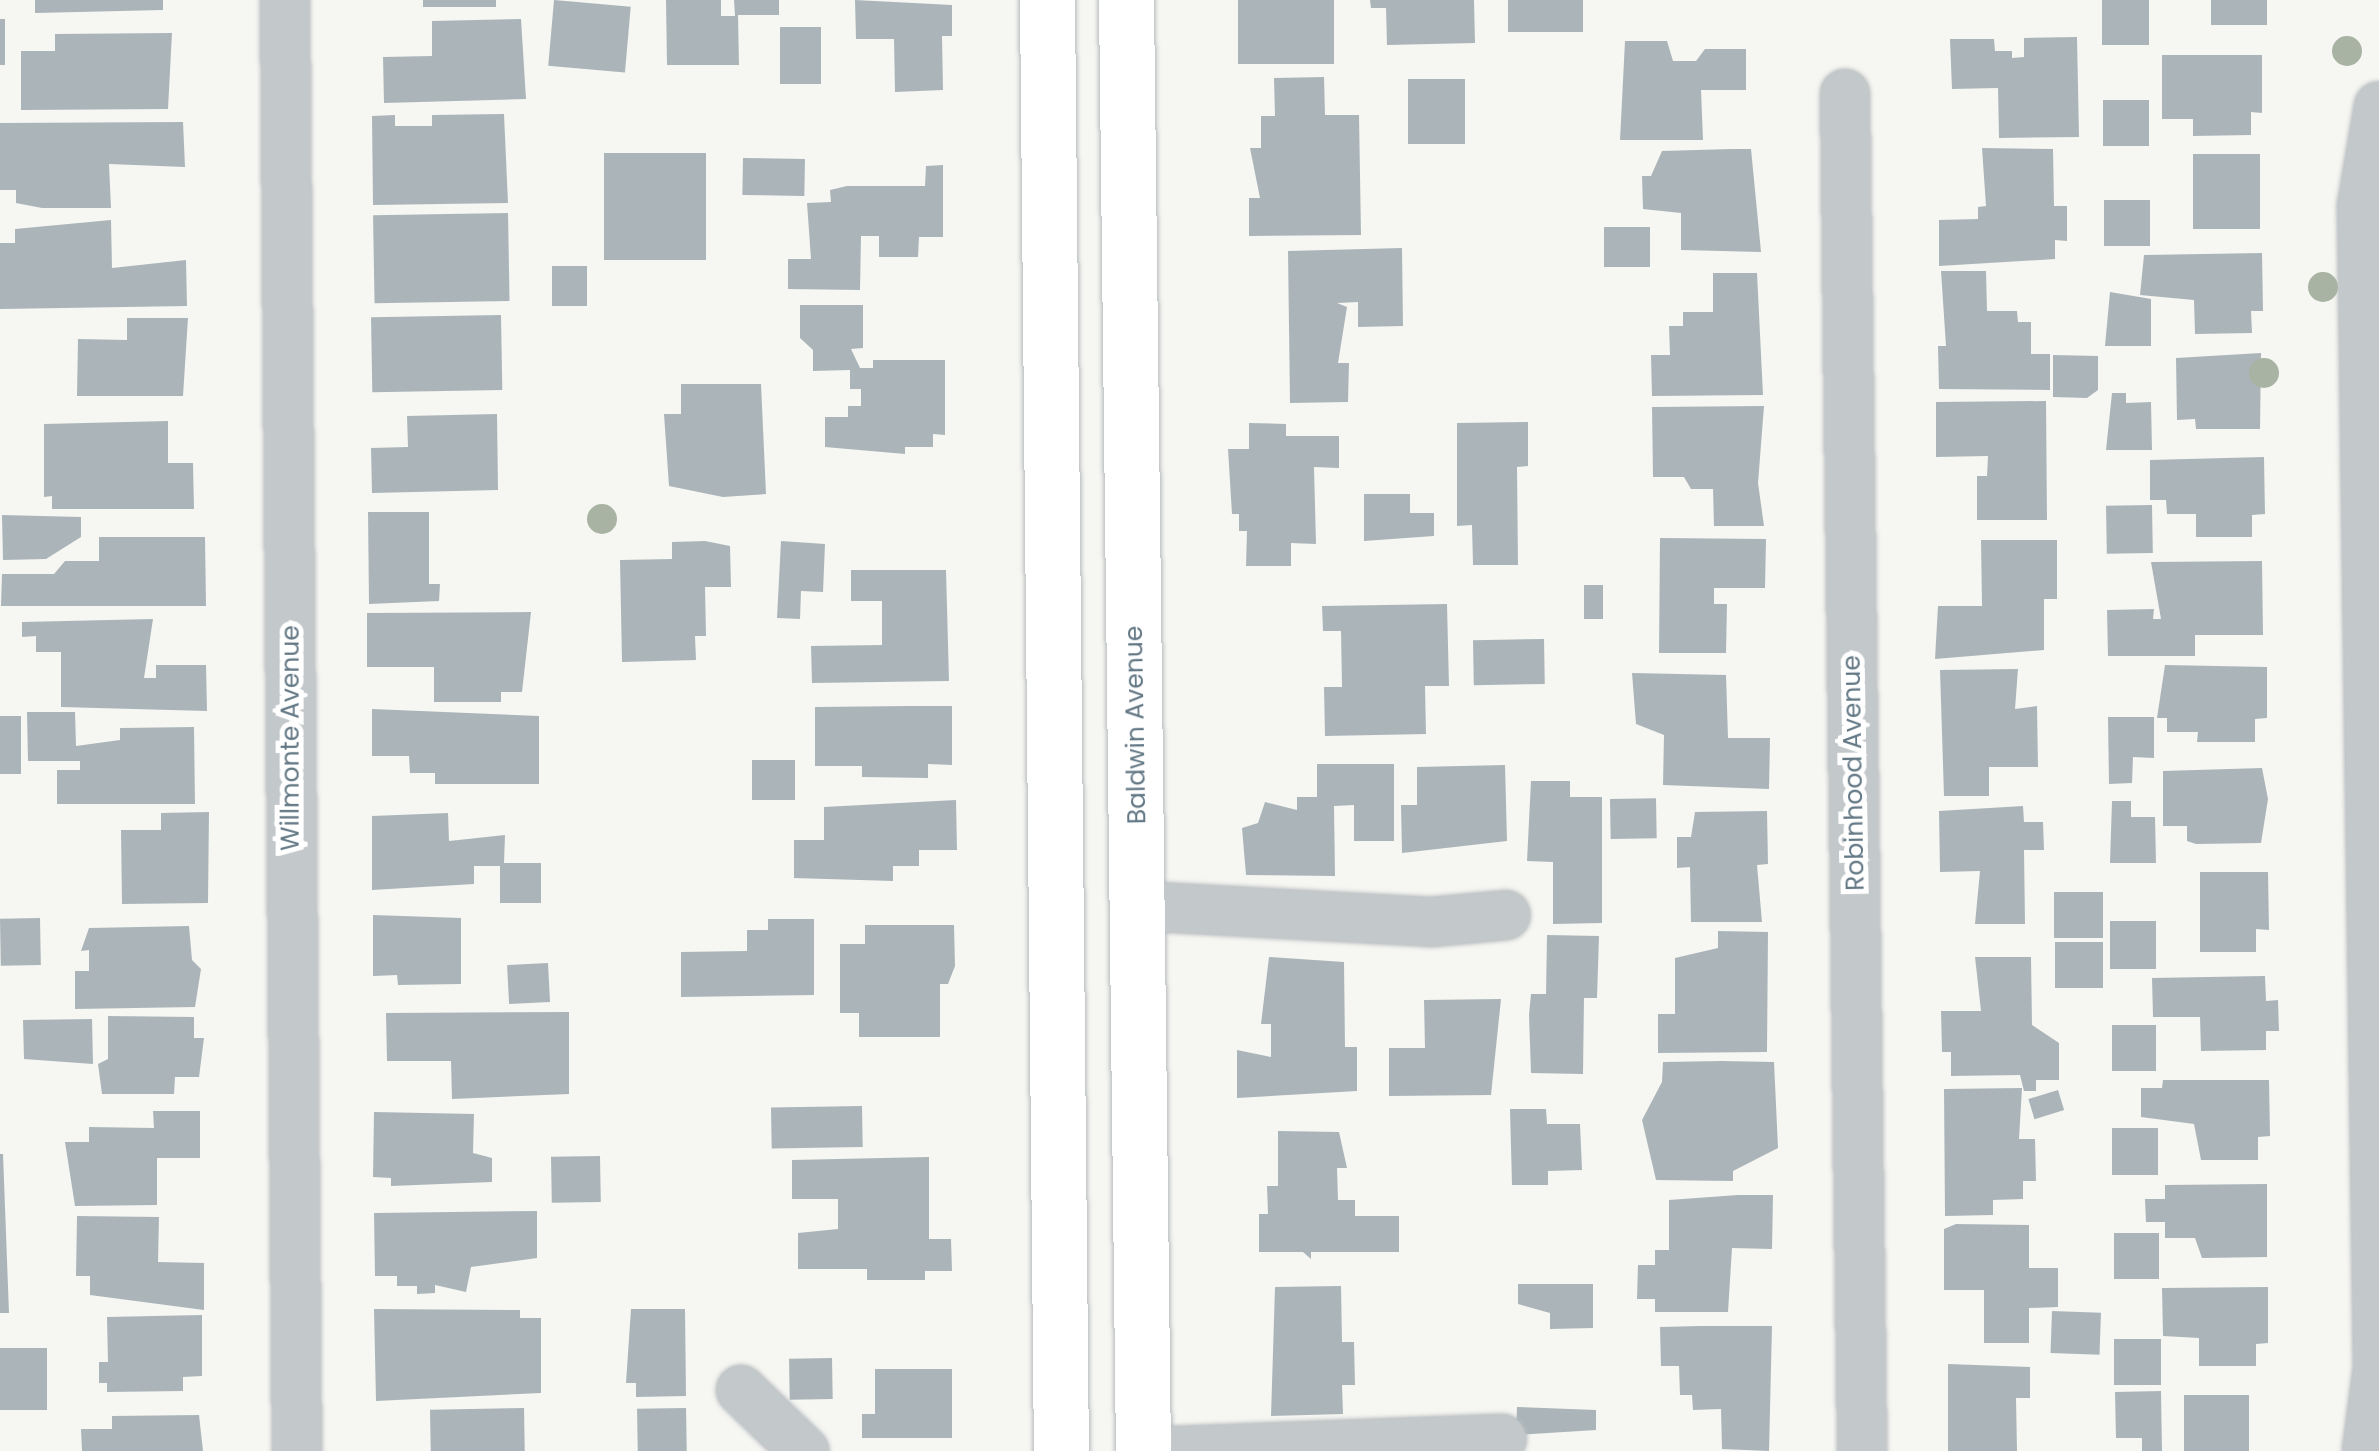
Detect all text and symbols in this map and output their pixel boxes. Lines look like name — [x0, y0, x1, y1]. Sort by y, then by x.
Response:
street label: Willmonte Avenue — [276, 625, 306, 851]
street label: Baldwin Avenue — [1119, 626, 1153, 824]
street label: Robinhood Avenue — [1837, 655, 1871, 891]

